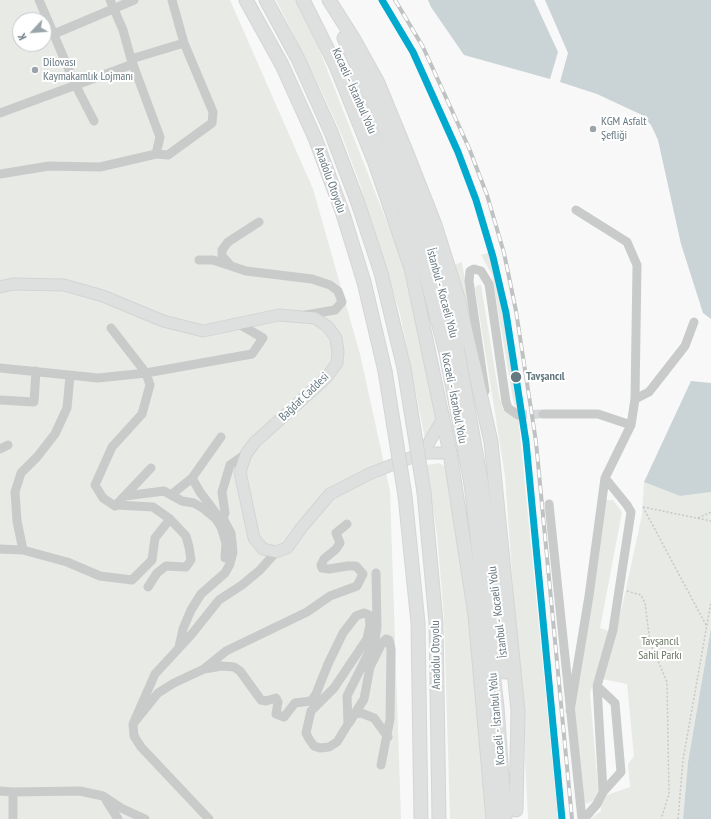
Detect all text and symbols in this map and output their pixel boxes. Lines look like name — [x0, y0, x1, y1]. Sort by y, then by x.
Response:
north arrow — [12, 12, 52, 52]
text: K — [15, 31, 30, 42]
street label: Kocaeli - İstanbul Yolu — [329, 46, 379, 136]
place label: Dilovası Kaymakamlık Lojmanı — [43, 56, 133, 84]
marker: Dilovası Kaymakamlık Lojmanı — [30, 65, 40, 75]
place label: KGM Asfalt Şefliği — [601, 115, 646, 143]
marker: KGM Asfalt Şefliği — [588, 124, 598, 134]
street label: Anadolu Otoyolu — [311, 145, 349, 215]
street label: İstanbul - Kocaeli Yolu — [423, 247, 461, 339]
street label: Kocaeli - İstanbul Yolu — [438, 351, 470, 445]
street label: Bağdat Caddesi — [276, 370, 332, 424]
marker: Tavşancıl — [509, 370, 523, 384]
place label: Tavşancıl — [526, 370, 565, 384]
street label: İstanbul - Kocaeli Yolu — [485, 565, 511, 659]
street label: Anadolu Otoyolu — [428, 620, 444, 690]
park label: Tavşancıl Sahil Parkı — [638, 635, 682, 663]
street label: Kocaeli - İstanbul Yolu — [486, 672, 508, 766]

